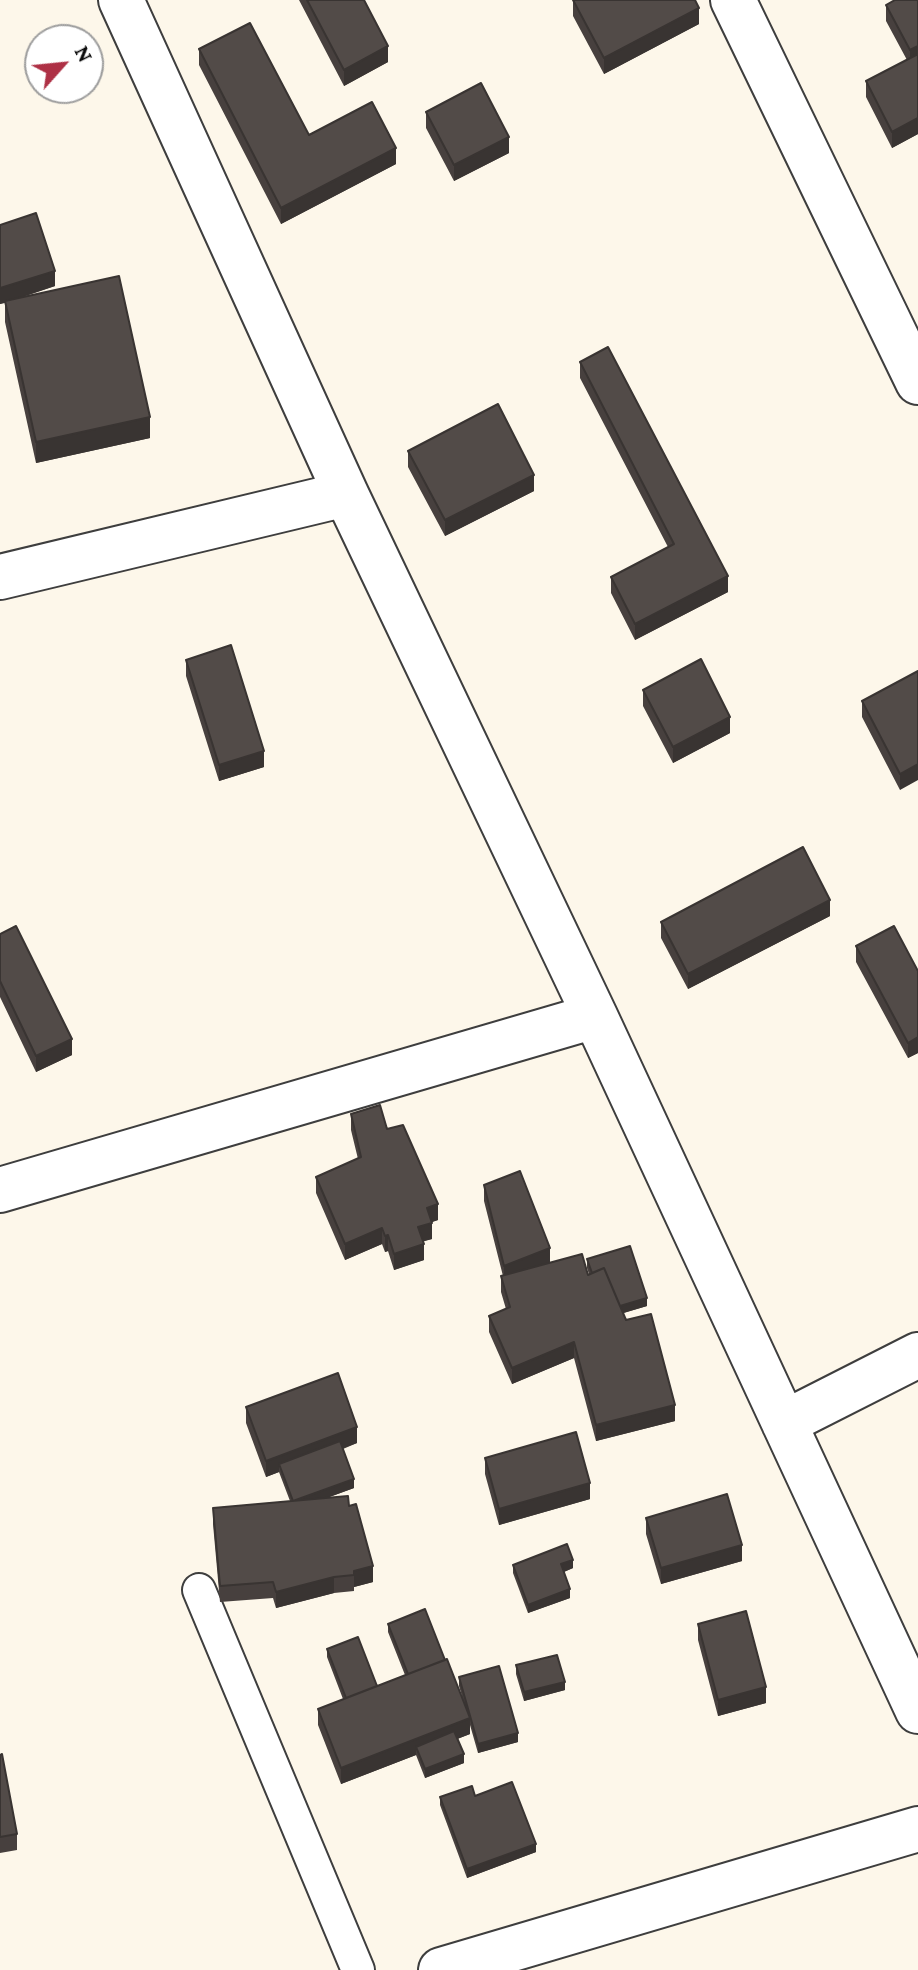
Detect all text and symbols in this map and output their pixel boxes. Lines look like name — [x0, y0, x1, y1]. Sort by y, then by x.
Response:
north arrow — [24, 24, 104, 104]
text: N — [70, 41, 99, 66]

